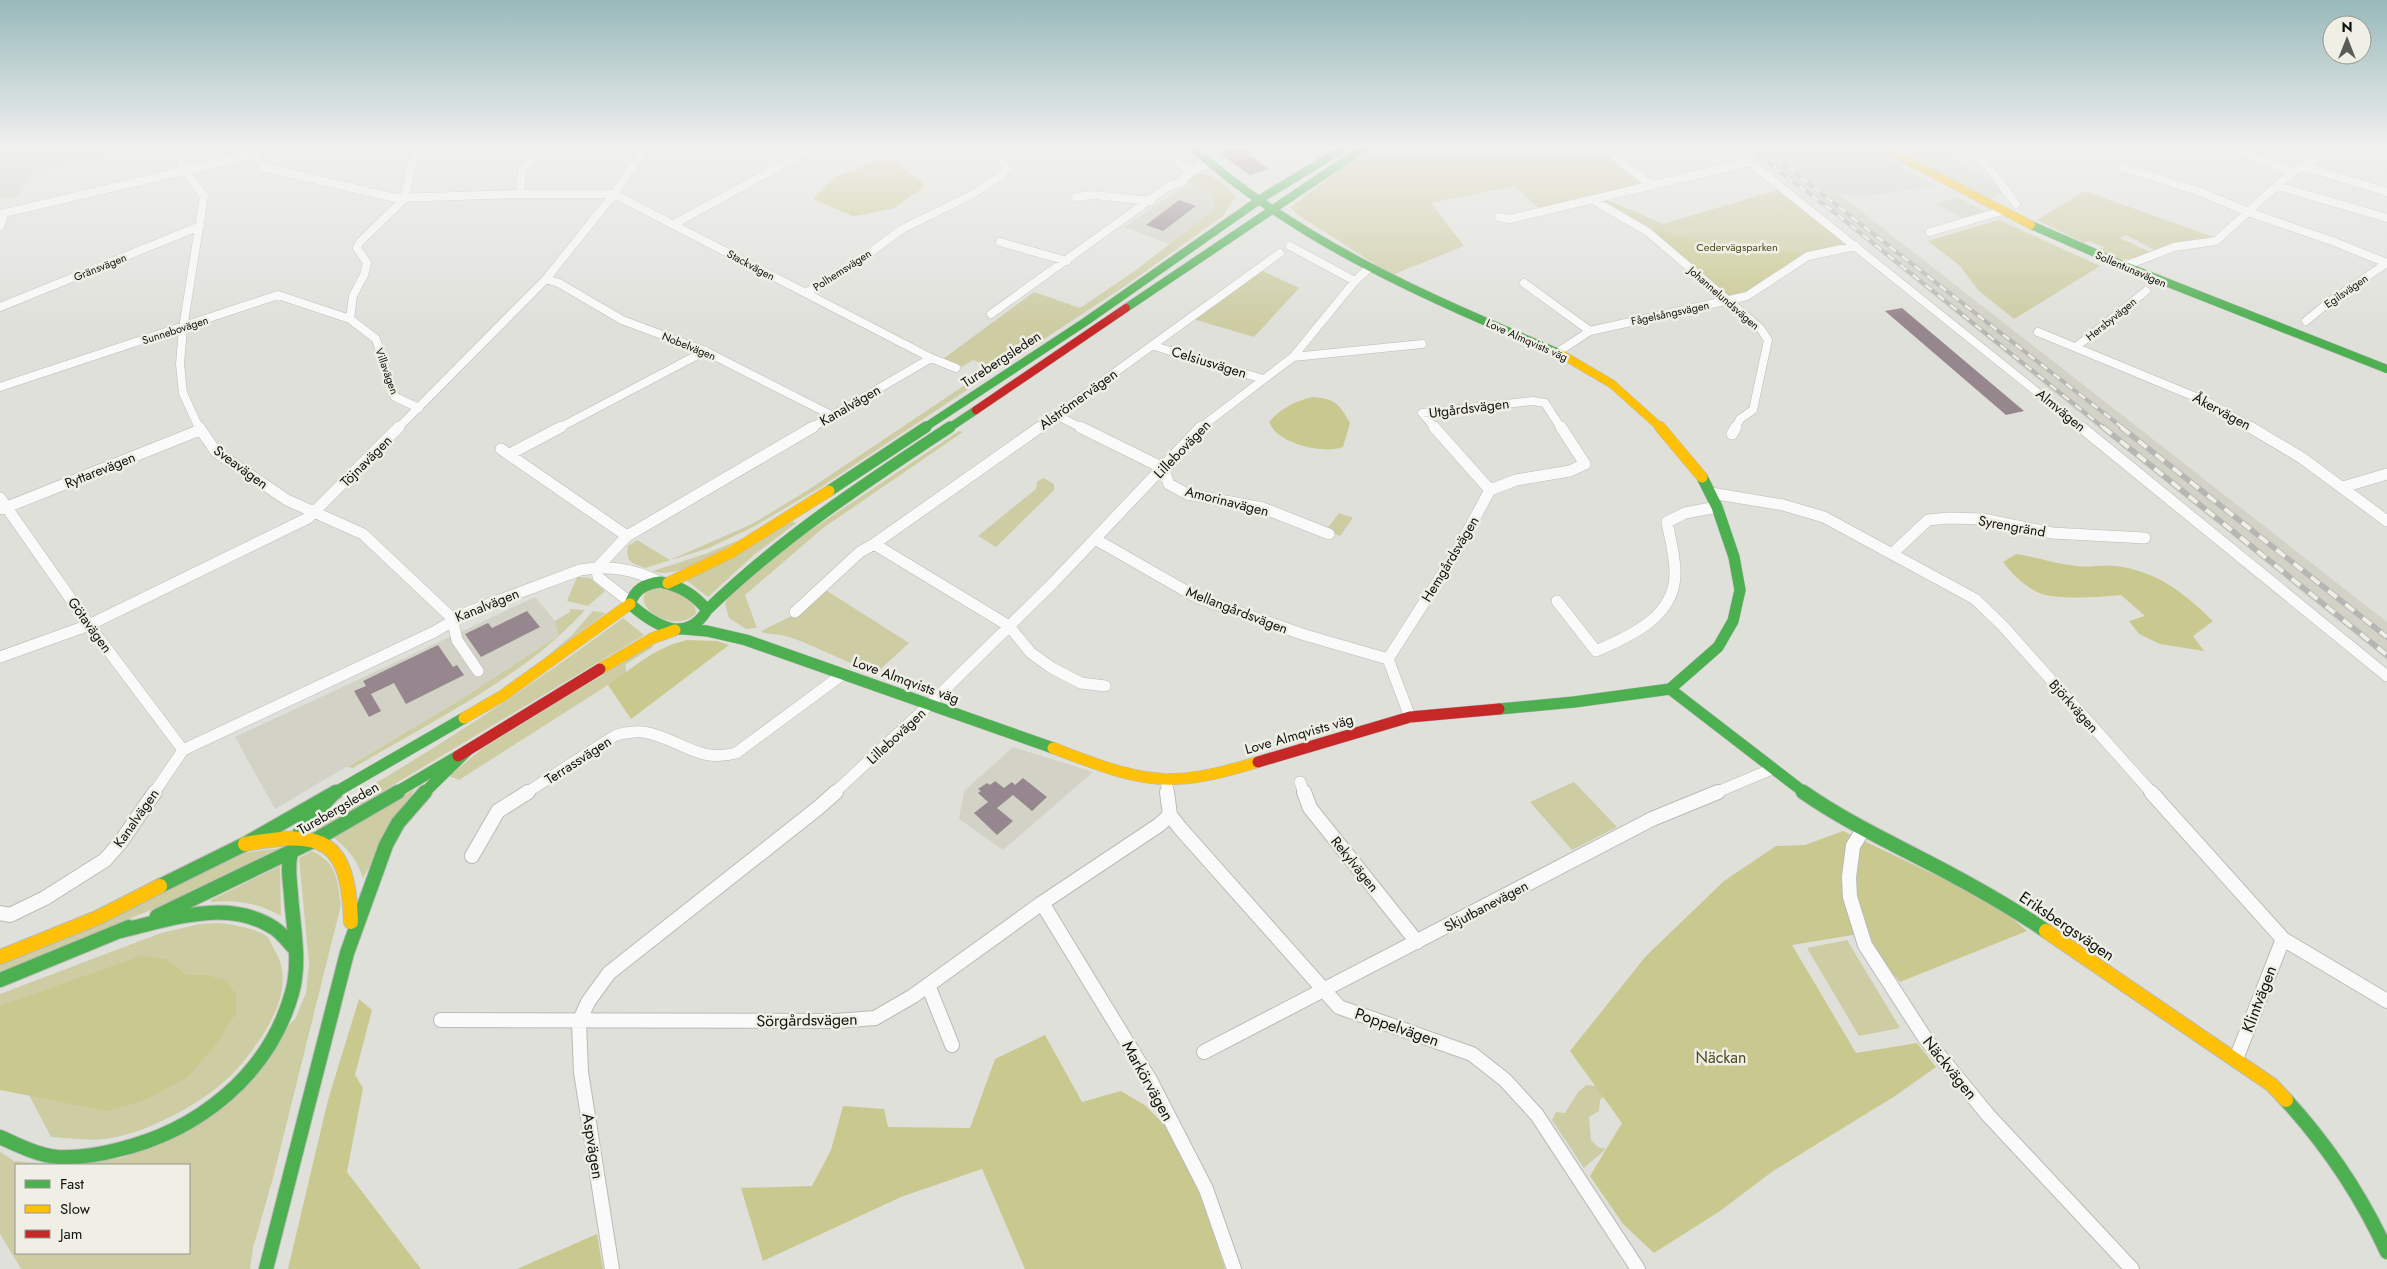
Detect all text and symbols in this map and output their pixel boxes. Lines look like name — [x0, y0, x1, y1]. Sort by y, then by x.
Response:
north arrow — [2322, 15, 2372, 65]
text: N — [2341, 17, 2353, 37]
park label: Cedervägsparken — [1696, 239, 1778, 255]
street label: Polhemsvägen — [810, 245, 874, 295]
street label: Stackvägen — [724, 246, 778, 284]
street label: Sollentunavägen — [2093, 247, 2169, 291]
street label: Gränsvägen — [71, 249, 129, 285]
street label: Johannelundsvägen — [1683, 261, 1763, 333]
street label: Egilsvägen — [2321, 270, 2371, 312]
street label: Hersbyvägen — [2082, 294, 2140, 344]
street label: Fågelsångsvägen — [1630, 297, 1710, 329]
street label: Sunnebovägen — [140, 312, 210, 348]
street label: Love Almqvists väg — [1484, 315, 1570, 365]
street label: Turebergsleden — [957, 326, 1045, 392]
street label: Nobelvägen — [660, 328, 718, 364]
street label: Celsiusvägen — [1169, 341, 1249, 383]
street label: Villavägen — [371, 346, 403, 396]
street label: Alströmervägen — [1035, 364, 1121, 434]
street label: Kanalvägen — [816, 379, 884, 431]
street label: Almvägen — [2032, 384, 2090, 436]
street label: Åkervägen — [2189, 387, 2255, 435]
street label: Utgårdsvägen — [1428, 393, 1510, 423]
street label: Lillebovägen — [1149, 415, 1215, 483]
street label: Töjnavägen — [336, 431, 396, 491]
street label: Sveavägen — [210, 440, 272, 494]
street label: Ryttarevägen — [62, 447, 138, 493]
street label: Amorinavägen — [1183, 481, 1271, 521]
street label: Syrengränd — [1977, 510, 2047, 542]
street label: Hemgårdsvägen — [1417, 512, 1483, 606]
street label: Mellangårdsvägen — [1183, 581, 1291, 639]
street label: Kanalvägen — [452, 583, 522, 627]
street label: Götavägen — [63, 593, 117, 657]
street label: Love Almqvists väg — [850, 651, 962, 709]
street label: Björkvägen — [2045, 675, 2103, 737]
street label: Lillebovägen — [862, 703, 930, 769]
street label: Love Almqvists väg — [1242, 709, 1356, 759]
street label: Terrassvägen — [541, 731, 615, 789]
street label: Turebergsleden — [294, 777, 382, 839]
street label: Kanalvägen — [108, 785, 164, 851]
street label: Rekylvägen — [1326, 832, 1384, 896]
street label: Skjutbanevägen — [1440, 875, 1532, 937]
street label: Eriksbergsvägen — [2015, 886, 2119, 966]
street label: Klintvägen — [2236, 962, 2282, 1036]
street label: Poppelvägen — [1352, 1002, 1442, 1052]
street label: Sörgårdsvägen — [756, 1008, 858, 1032]
street label: Näckvägen — [1917, 1031, 1983, 1105]
street label: Markörvägen — [1117, 1037, 1179, 1125]
park label: Näckan — [1696, 1046, 1746, 1069]
street label: Aspvägen — [576, 1111, 610, 1181]
legend — [15, 1164, 190, 1254]
text: Fast — [60, 1173, 84, 1195]
text: Slow — [60, 1198, 91, 1220]
text: Jam — [58, 1223, 83, 1245]

